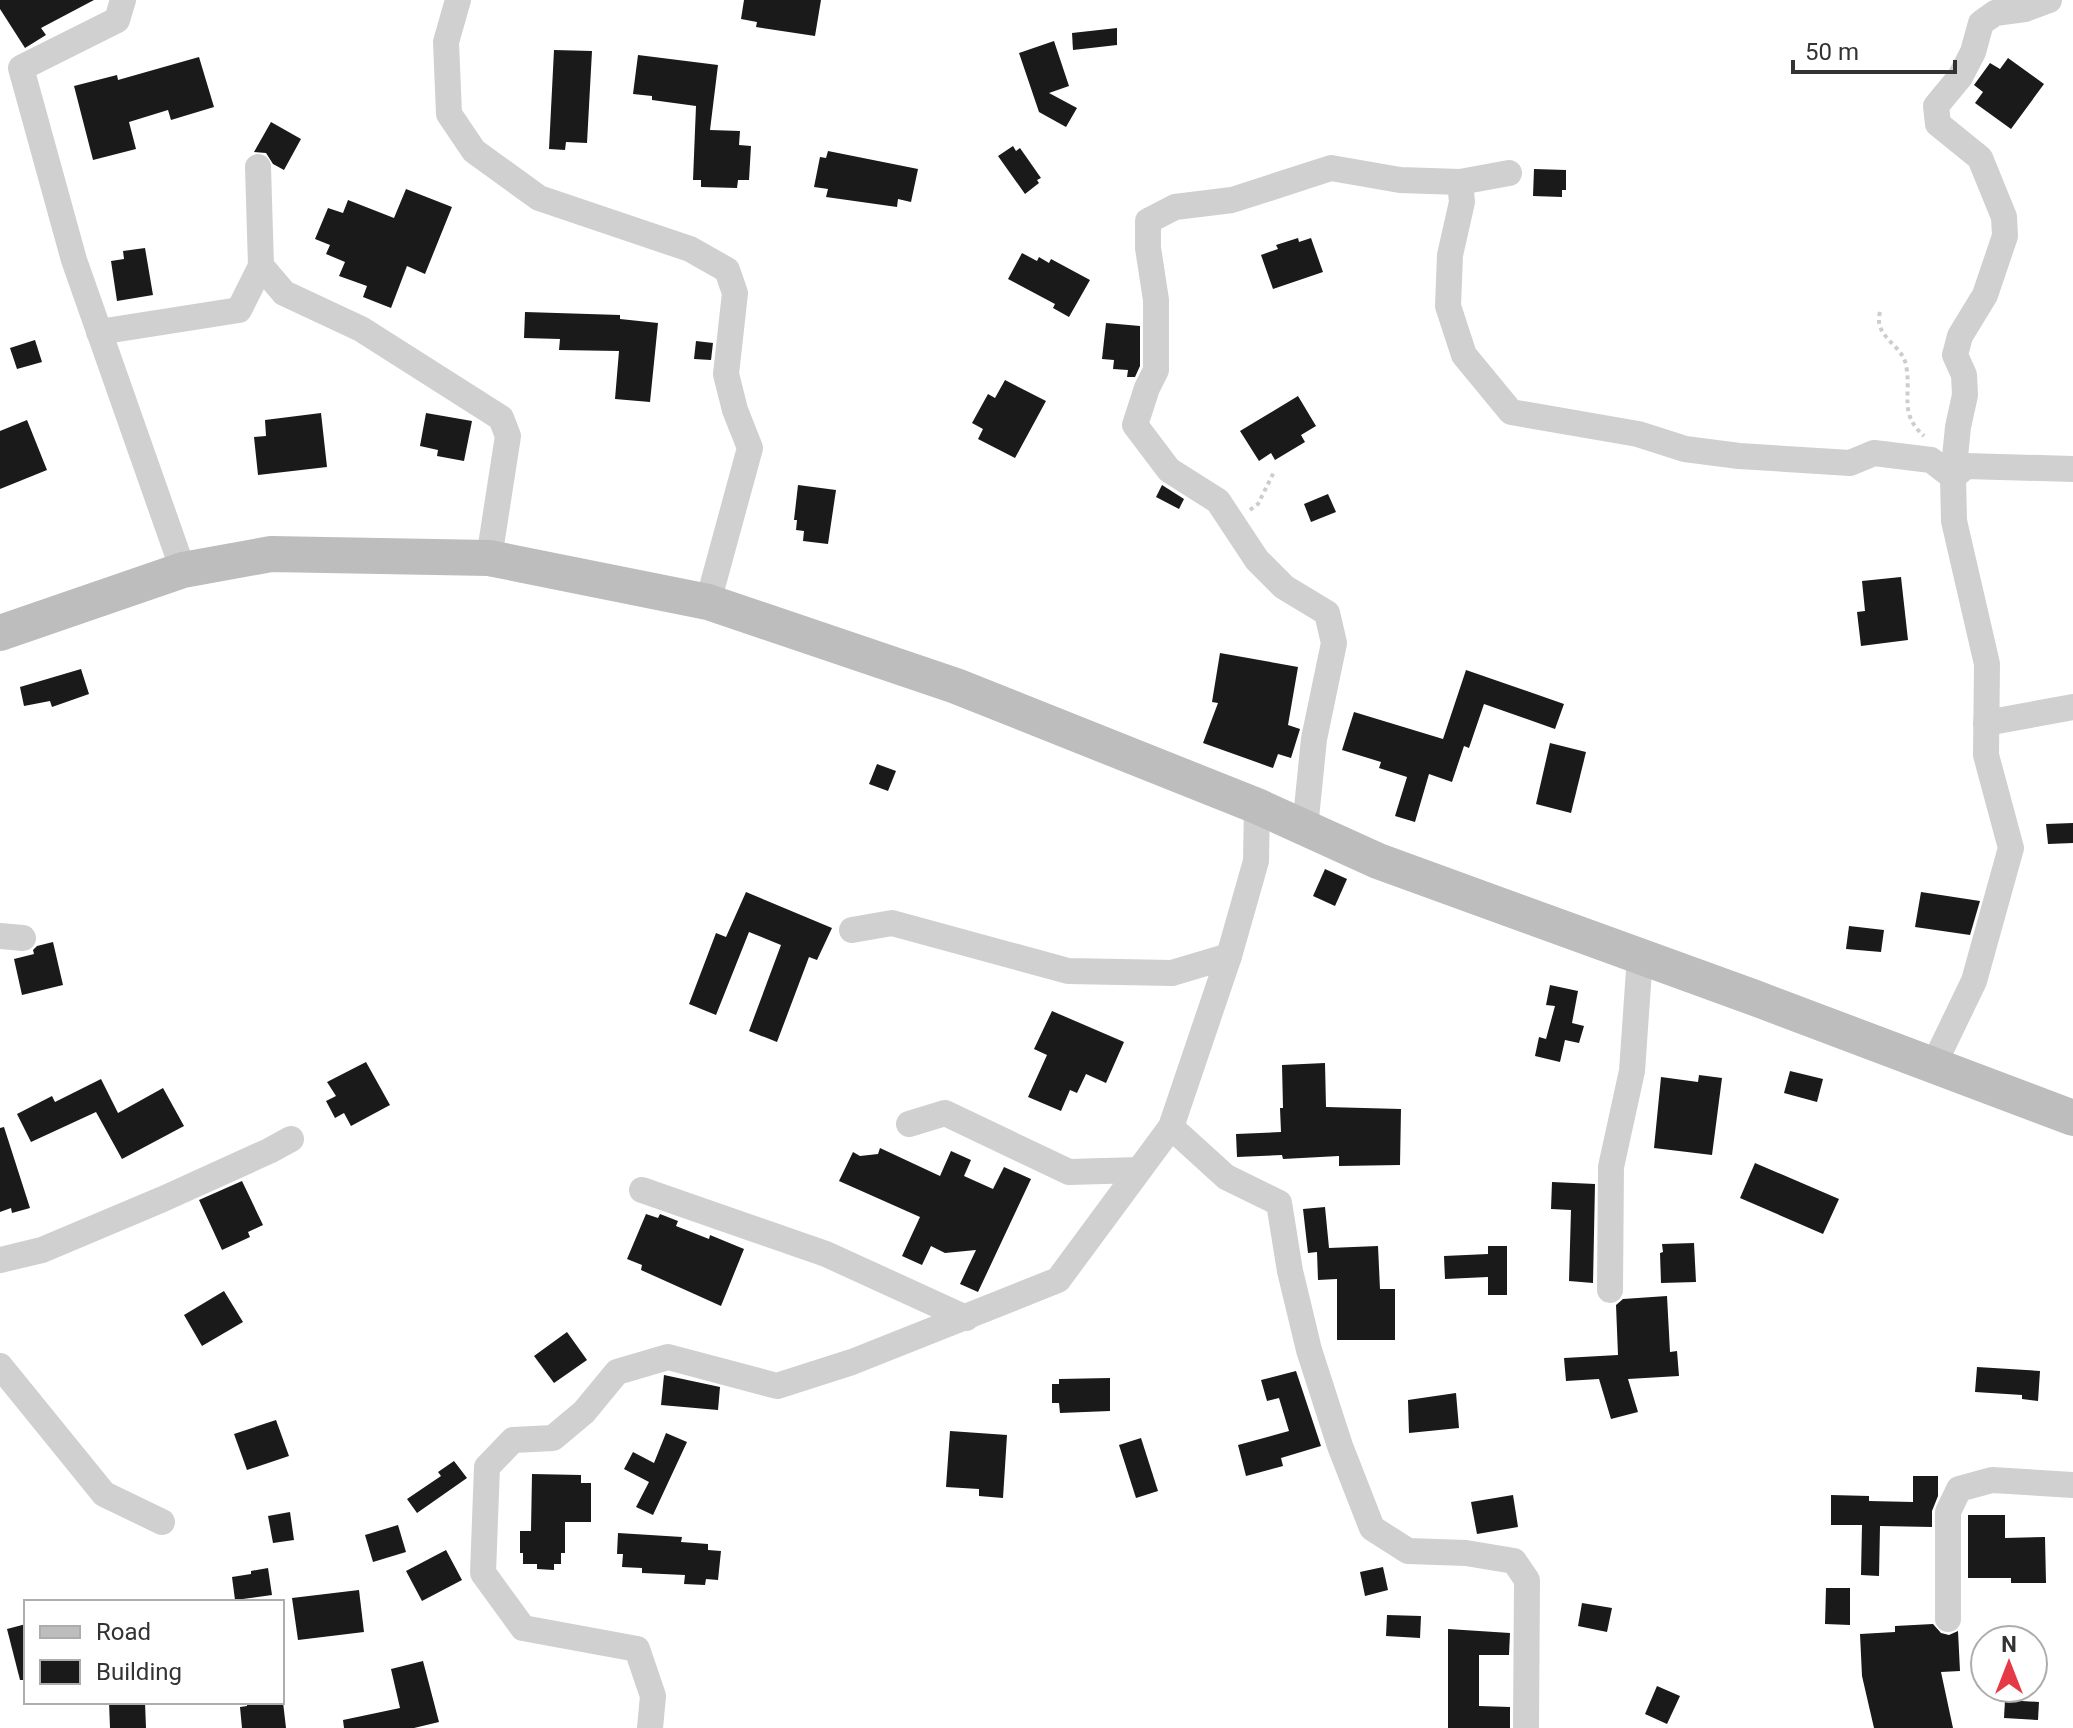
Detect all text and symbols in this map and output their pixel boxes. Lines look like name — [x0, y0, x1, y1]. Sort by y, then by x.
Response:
scale bar — [1793, 24, 1955, 74]
text: 50 m — [1805, 38, 1859, 66]
legend — [24, 1600, 284, 1704]
text: Road — [96, 1618, 151, 1646]
north arrow — [1969, 1624, 2049, 1704]
text: N — [2001, 1632, 2017, 1657]
text: Building — [96, 1658, 182, 1686]

